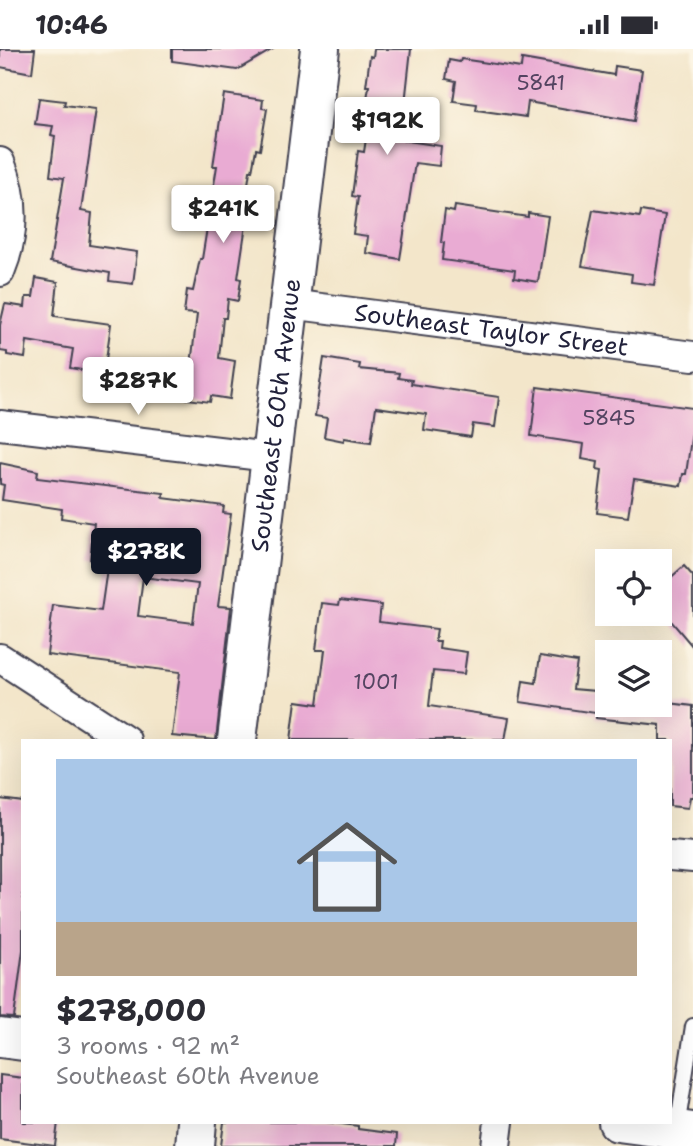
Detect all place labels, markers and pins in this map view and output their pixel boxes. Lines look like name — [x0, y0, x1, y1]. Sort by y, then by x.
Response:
pin: $192K — [338, 97, 436, 157]
pin: $241K — [174, 185, 272, 245]
pin: $287K — [89, 357, 187, 417]
pin: $278K — [97, 529, 195, 588]

